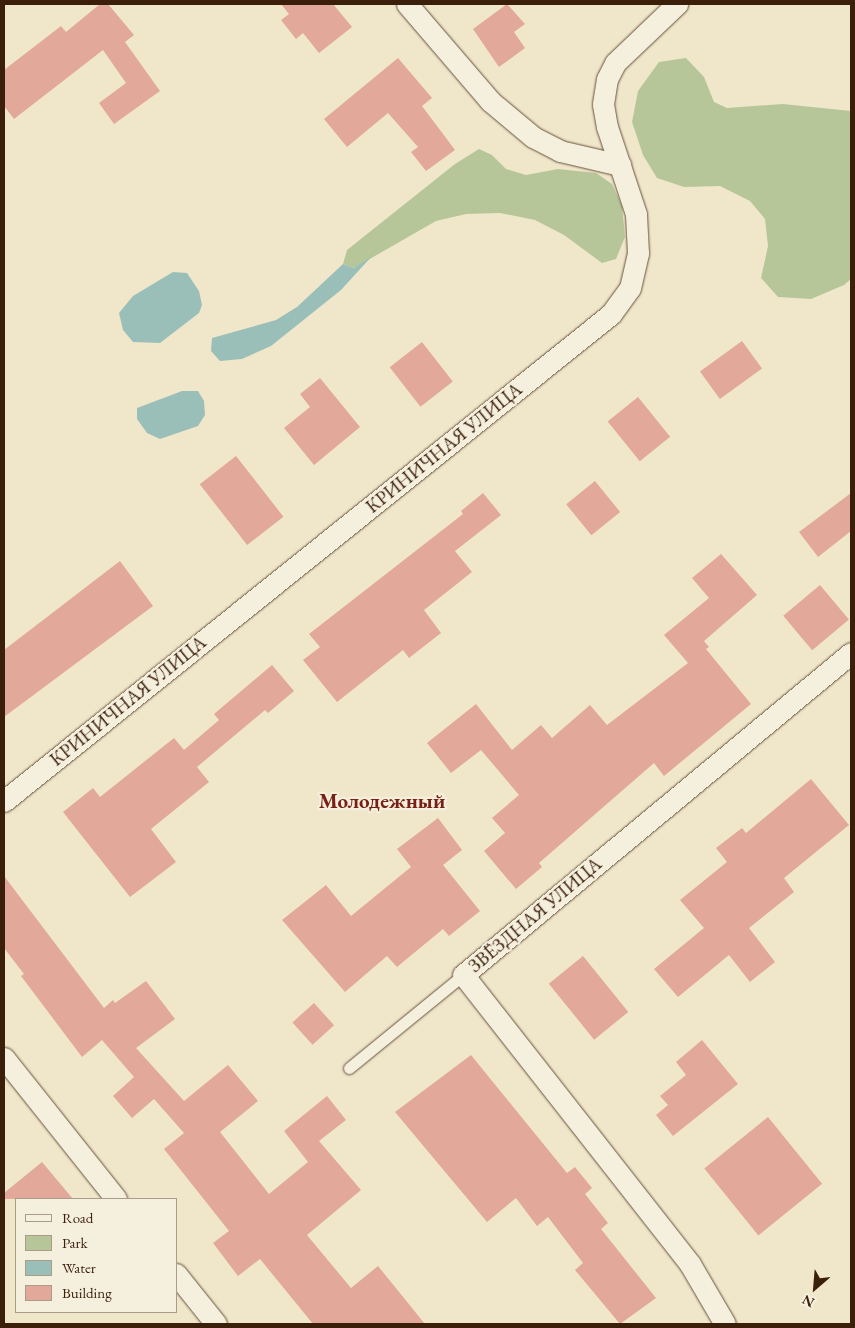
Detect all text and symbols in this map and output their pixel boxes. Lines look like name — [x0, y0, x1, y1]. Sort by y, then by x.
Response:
street label: КРИНИЧНАЯ УЛИЦА — [361, 378, 527, 518]
street label: КРИНИЧНАЯ УЛИЦА — [45, 631, 211, 771]
district label: Молодежный — [319, 788, 445, 814]
street label: ЗВЁЗДНАЯ УЛИЦА — [464, 853, 606, 977]
legend — [15, 1198, 178, 1313]
text: Road — [62, 1208, 93, 1227]
text: Park — [62, 1233, 88, 1252]
text: Water — [62, 1258, 96, 1277]
north arrow — [790, 1263, 840, 1313]
text: Building — [62, 1283, 112, 1302]
text: N — [799, 1291, 817, 1312]

